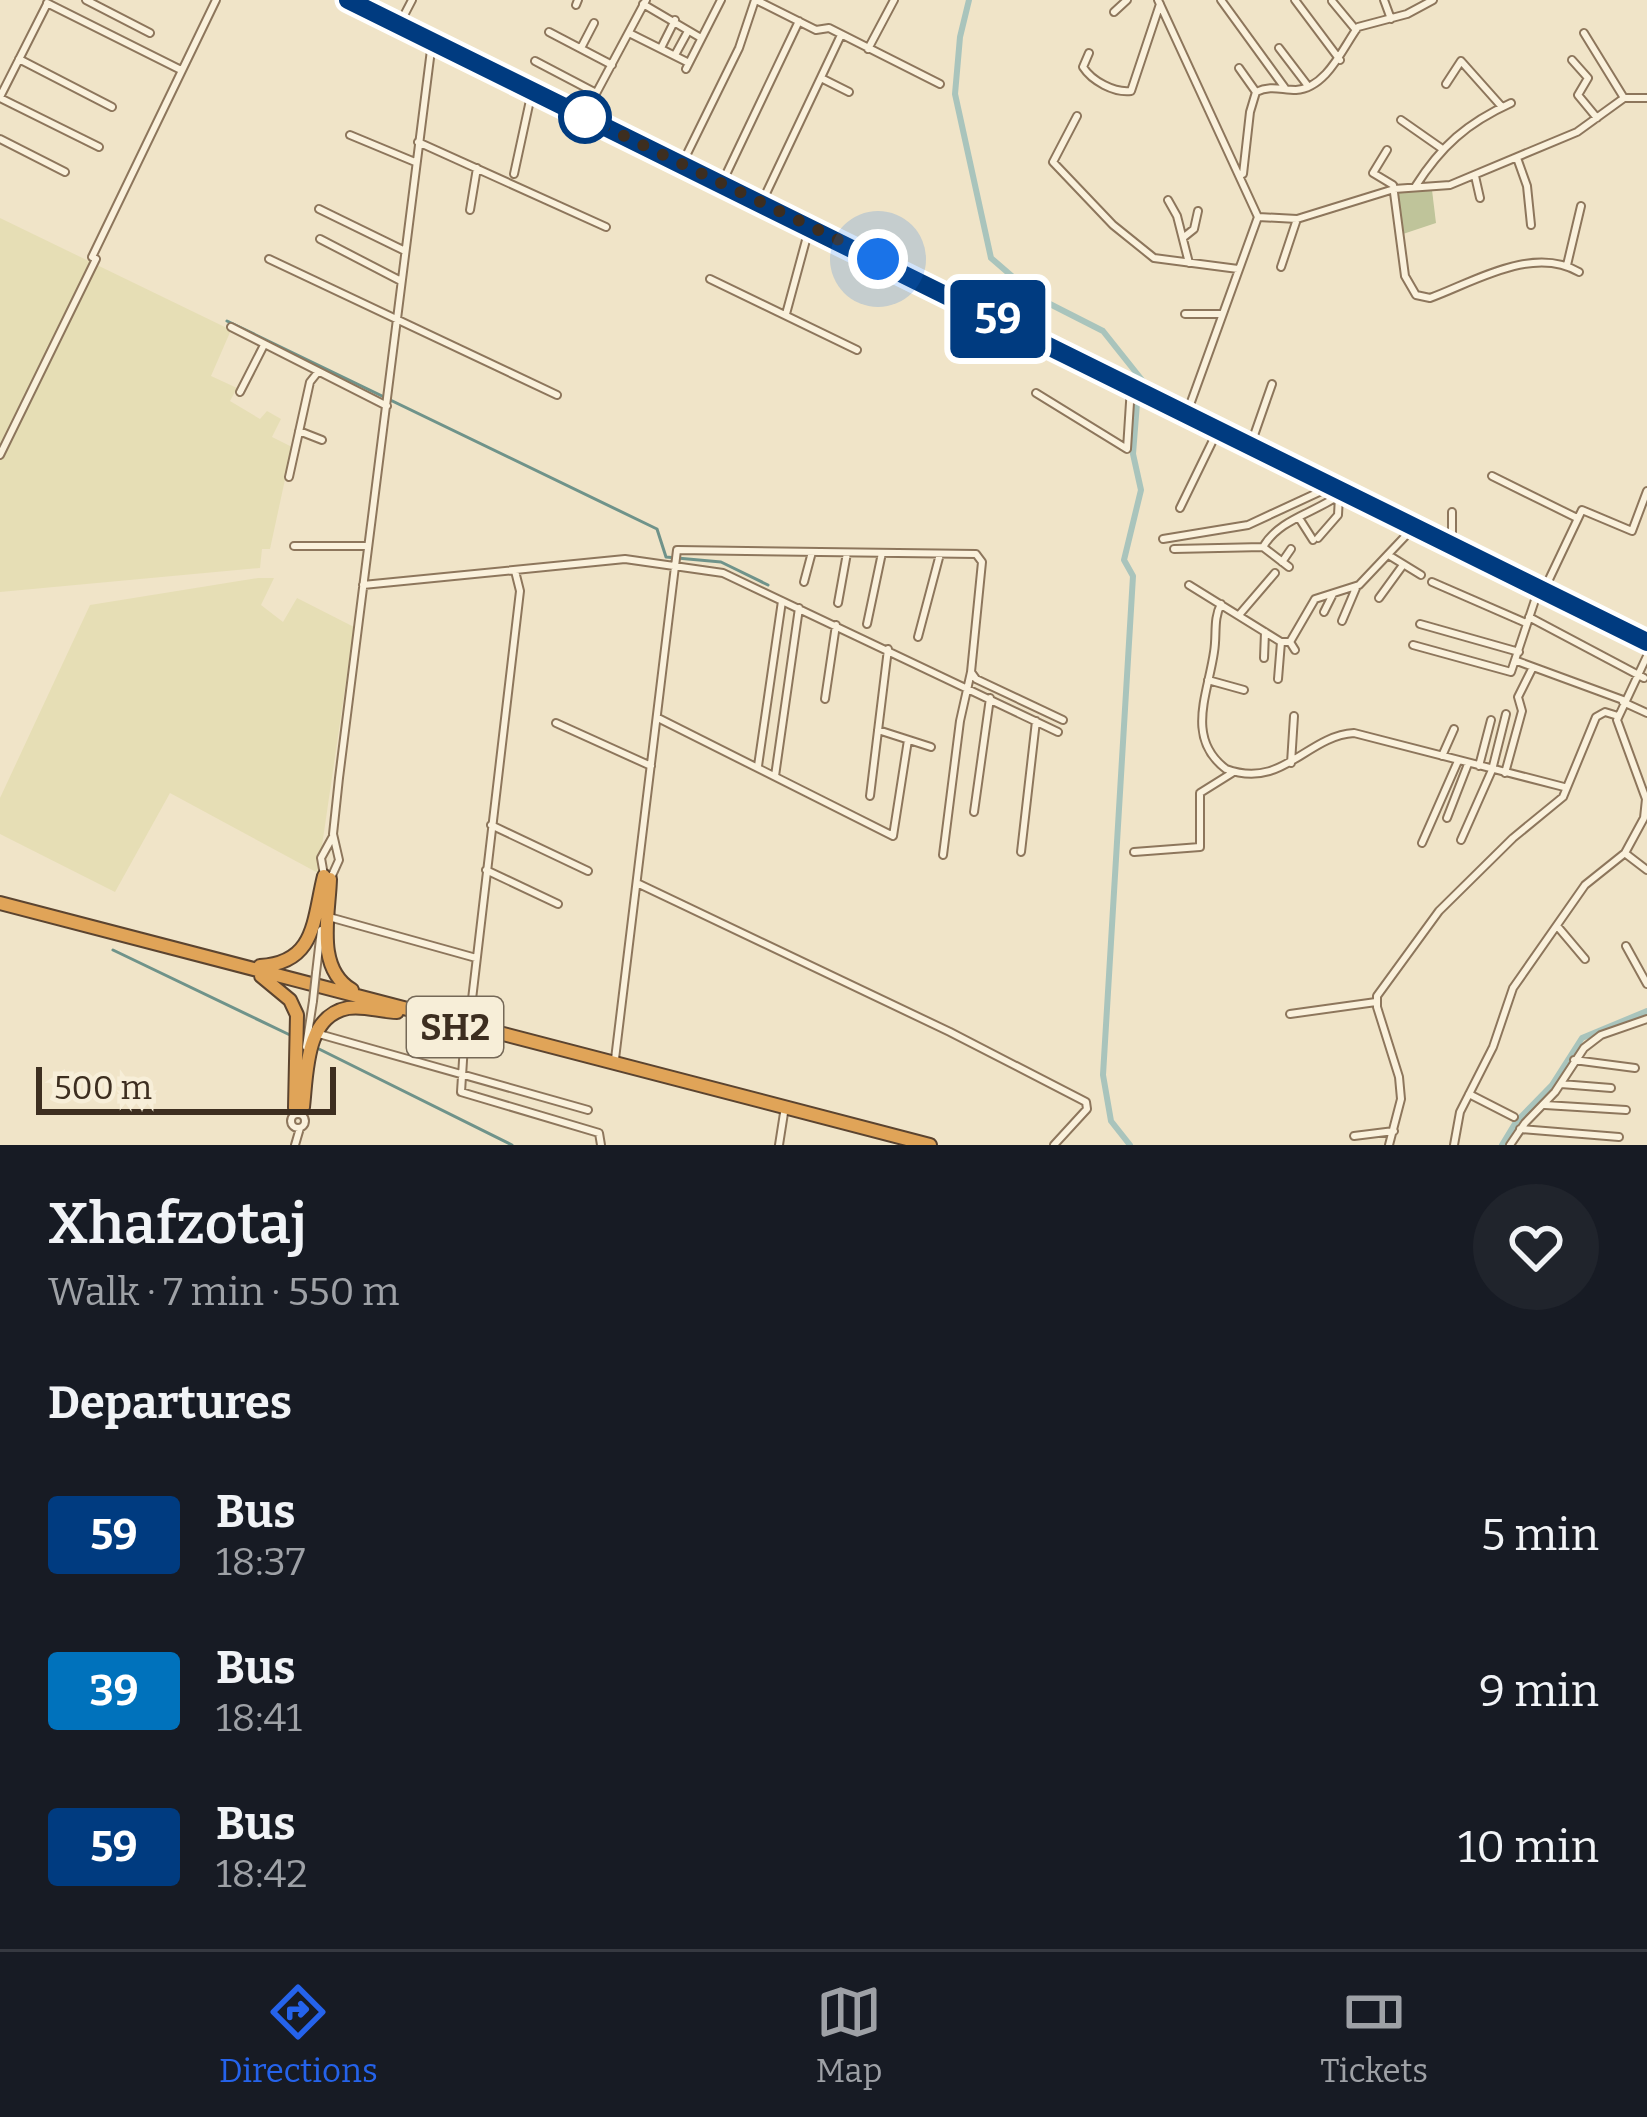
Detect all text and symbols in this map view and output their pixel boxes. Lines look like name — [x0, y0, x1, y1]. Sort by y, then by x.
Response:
unlabelled marker — [560, 92, 610, 142]
your location — [848, 229, 908, 289]
line badge: 59 — [944, 280, 1052, 358]
text: 59 — [974, 294, 1022, 344]
road number: SH2 — [407, 997, 503, 1057]
scale bar — [36, 1061, 336, 1114]
text: 500 m — [54, 1068, 152, 1108]
button: heart — [1473, 1184, 1599, 1310]
text: Xhafzotaj — [48, 1190, 307, 1258]
text: Walk · 7 min · 550 m — [48, 1269, 400, 1315]
text: Departures — [48, 1376, 292, 1430]
text: Bus — [216, 1485, 295, 1539]
text: 5 min — [1481, 1508, 1599, 1562]
text: 59 — [90, 1510, 138, 1560]
text: 18:37 — [216, 1539, 305, 1585]
text: Bus — [216, 1641, 295, 1695]
text: 9 min — [1479, 1664, 1599, 1718]
text: 39 — [89, 1666, 139, 1716]
text: 18:41 — [216, 1695, 302, 1741]
text: Bus — [216, 1797, 295, 1851]
text: 10 min — [1458, 1820, 1599, 1874]
text: 59 — [90, 1822, 138, 1872]
text: 18:42 — [216, 1851, 308, 1897]
tab: Directions — [219, 1979, 378, 2091]
tab: Map — [816, 1979, 882, 2091]
tab: Tickets — [1320, 1979, 1428, 2091]

